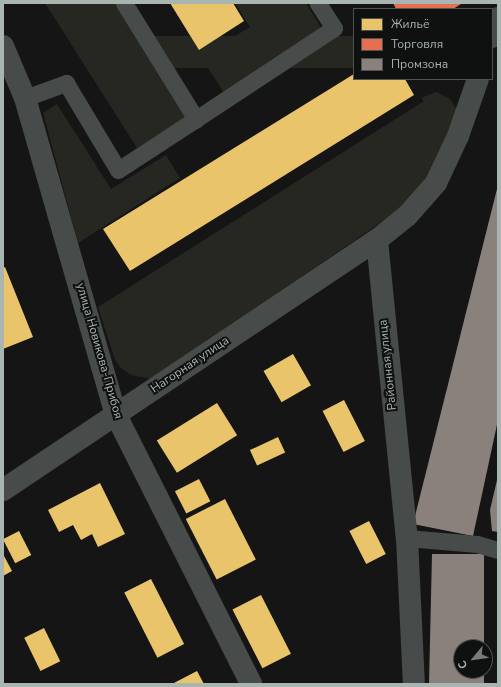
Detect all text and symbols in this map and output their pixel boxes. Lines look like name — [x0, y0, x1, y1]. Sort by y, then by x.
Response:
legend — [353, 8, 493, 80]
text: Жильё — [391, 16, 429, 32]
text: Торговля — [391, 36, 443, 52]
text: Промзона — [391, 56, 448, 72]
street label: улица Новикова-Прибоя — [73, 281, 125, 421]
street label: Районная улица — [376, 319, 400, 411]
street label: Нагорная улица — [148, 334, 232, 396]
north arrow — [453, 639, 493, 679]
text: С — [455, 658, 471, 671]

